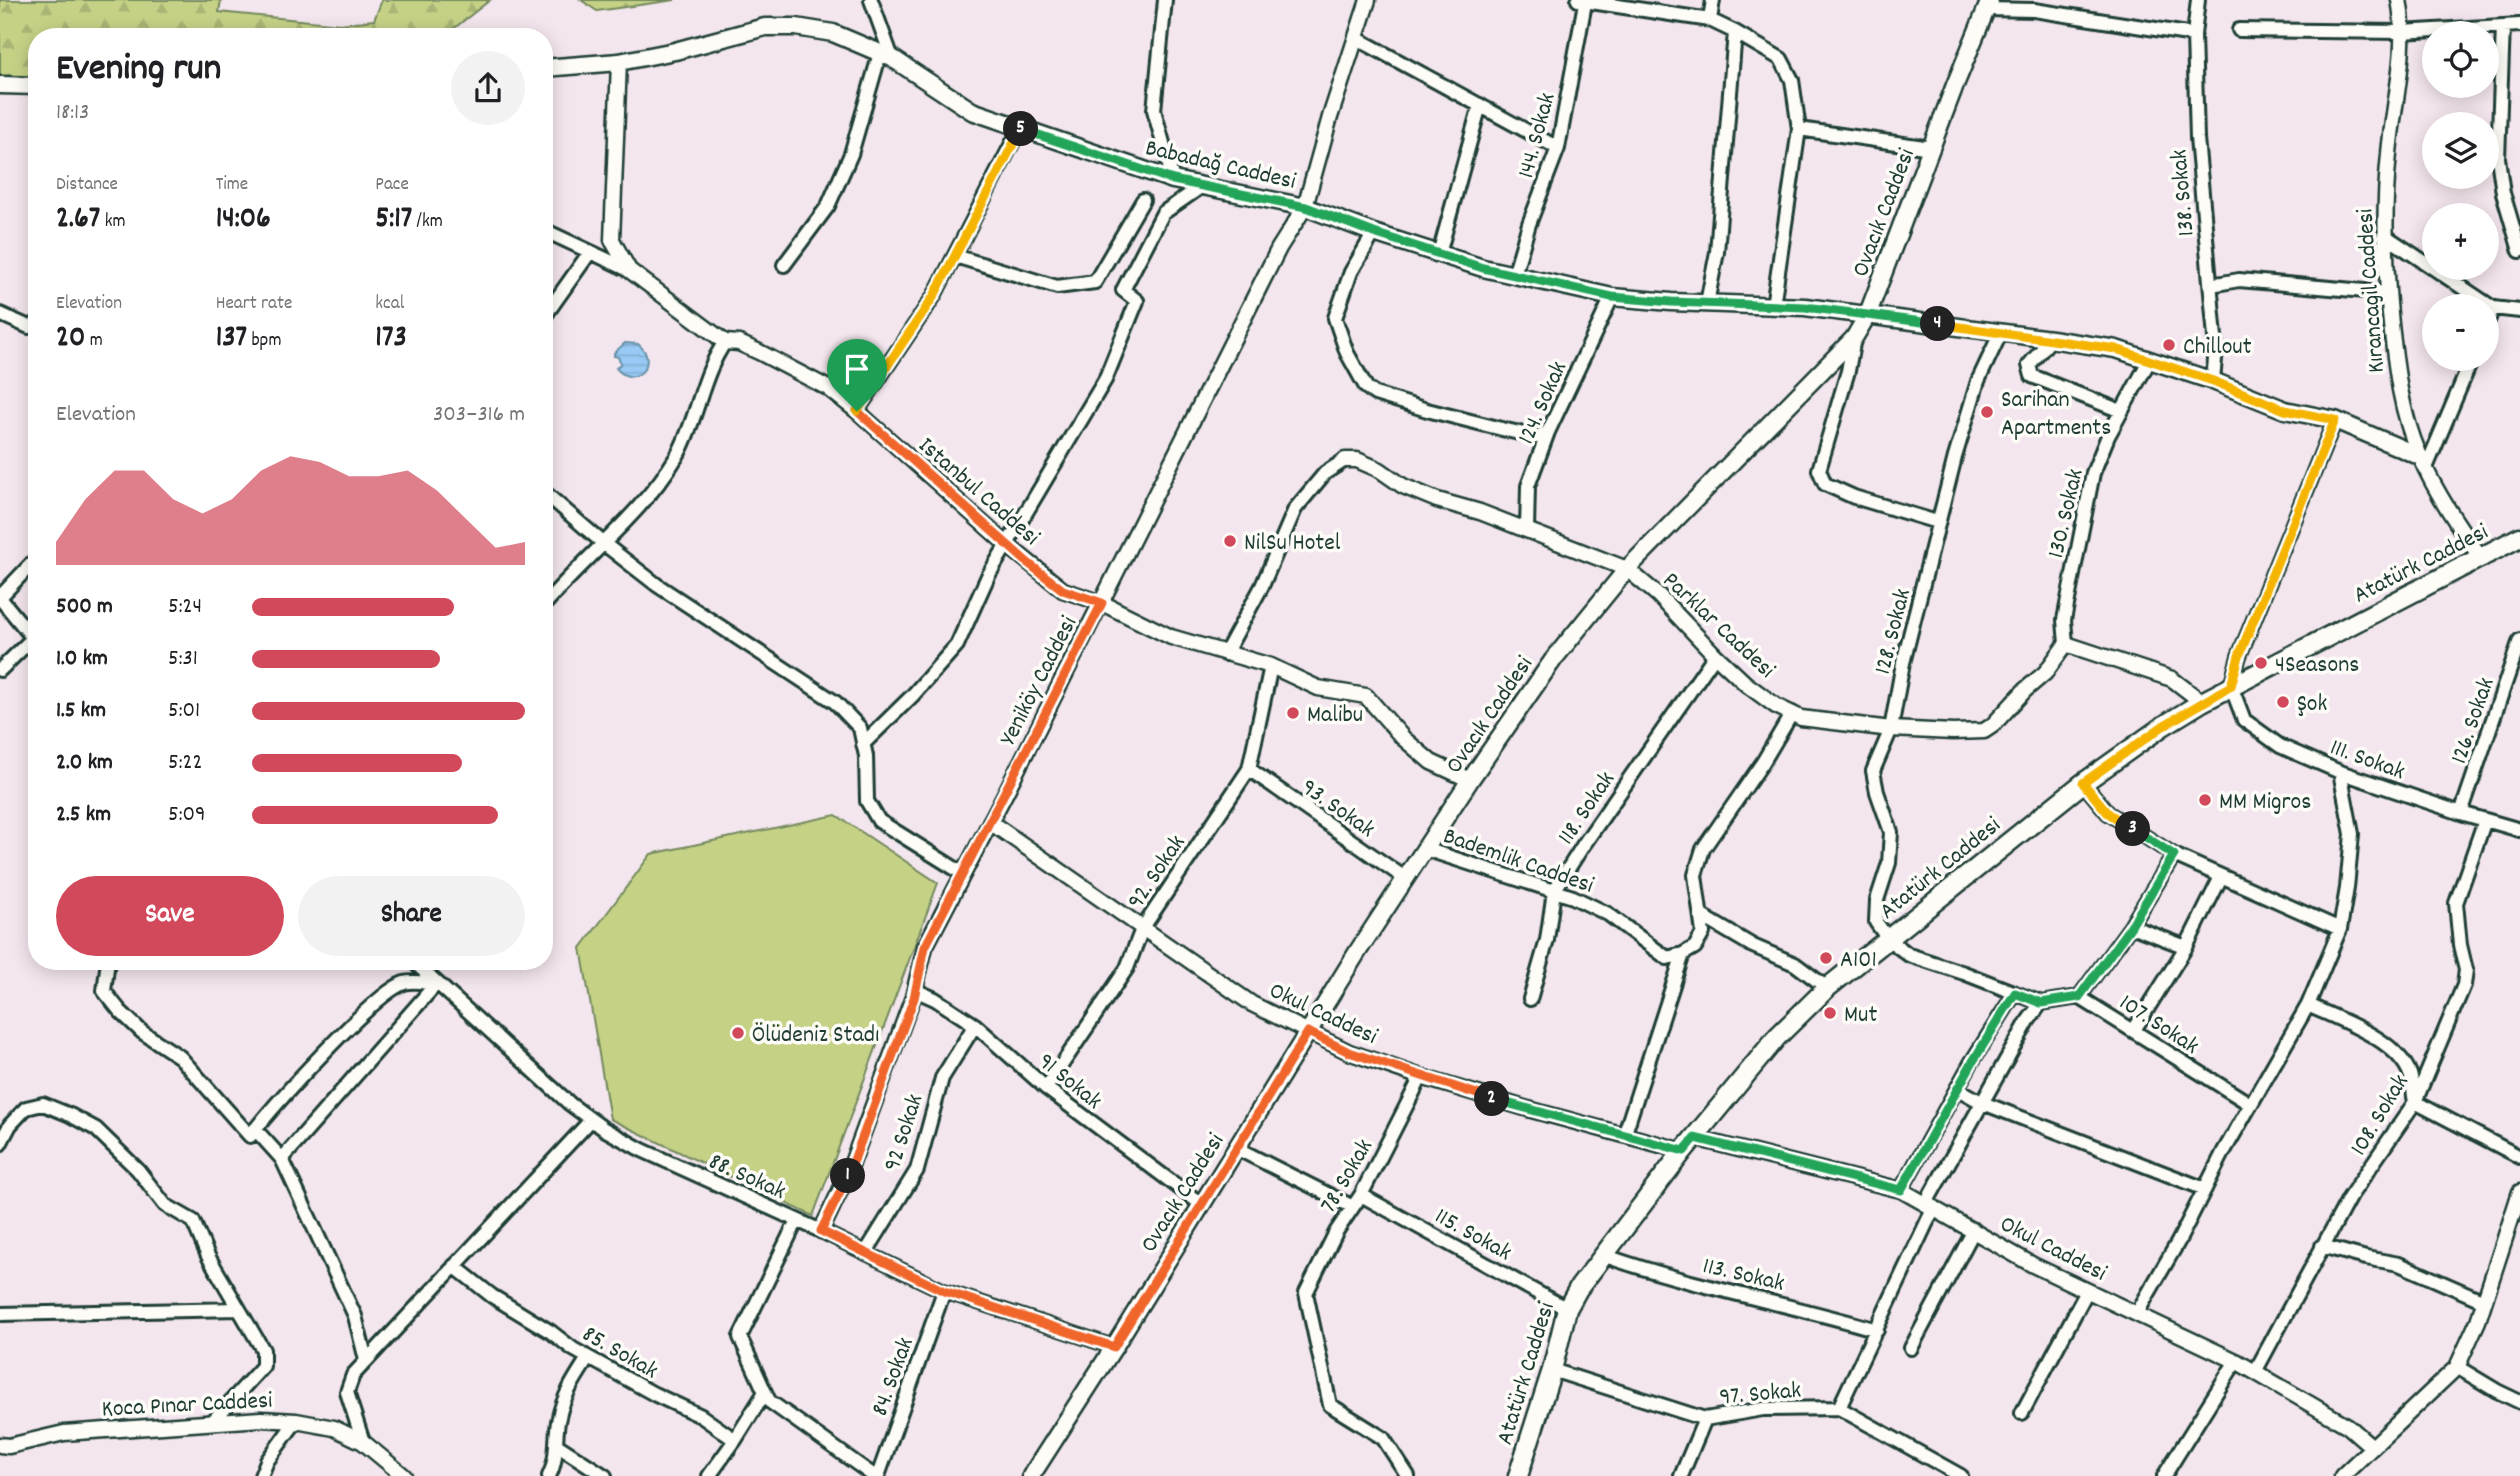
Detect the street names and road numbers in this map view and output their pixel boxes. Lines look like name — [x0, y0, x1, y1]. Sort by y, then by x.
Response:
street label: 144. Sokak — [1510, 89, 1566, 182]
street label: Babadağ Caddesi — [1142, 132, 1299, 200]
street label: Ovacık Caddesi — [1845, 144, 1925, 282]
street label: 138. Sokak — [2163, 148, 2205, 238]
street label: Kırancagil Caddesi — [2349, 208, 2395, 374]
street label: 124. Sokak — [1510, 356, 1577, 450]
street label: Istanbul Caddesi — [910, 430, 1046, 555]
street label: 130. Sokak — [2040, 466, 2094, 562]
street label: Atatürk Caddesi — [2348, 516, 2495, 613]
street label: Parklar Caddesi — [1654, 565, 1782, 687]
street label: 128. Sokak — [1867, 585, 1921, 678]
street label: Yeniköy Caddesi — [992, 611, 1087, 752]
street label: Ovacık Caddesi — [1439, 650, 1542, 781]
street label: 126. Sokak — [2443, 673, 2504, 769]
street label: 111. Sokak — [2325, 732, 2409, 790]
street label: 118. Sokak — [1551, 765, 1624, 852]
street label: 93. Sokak — [1293, 772, 1381, 847]
street label: Atatürk Caddesi — [1873, 810, 2009, 929]
street label: Bademlik Caddesi — [1438, 820, 1598, 903]
street label: 92. Sokak — [1120, 829, 1195, 917]
street label: Okul Caddesi — [1263, 975, 1382, 1055]
street label: 107. Sokak — [2112, 987, 2205, 1064]
street label: 91 Sokak — [1030, 1046, 1109, 1119]
street label: 108. Sokak — [2343, 1068, 2418, 1163]
street label: 92 Sokak — [876, 1090, 933, 1176]
street label: Ovacık Caddesi — [1133, 1127, 1234, 1260]
street label: 78. Sokak — [1313, 1133, 1382, 1220]
street label: 88. Sokak — [703, 1146, 791, 1210]
street label: 115. Sokak — [1428, 1201, 1517, 1271]
street label: Okul Caddesi — [1993, 1208, 2112, 1291]
street label: 113. Sokak — [1699, 1250, 1788, 1302]
street label: Atatürk Caddesi — [1489, 1298, 1565, 1449]
street label: 85. Sokak — [575, 1318, 664, 1389]
street label: 84. Sokak — [864, 1333, 924, 1421]
street label: 97. Sokak — [1718, 1374, 1803, 1415]
street label: Koca Pınar Caddesi — [101, 1385, 273, 1427]

